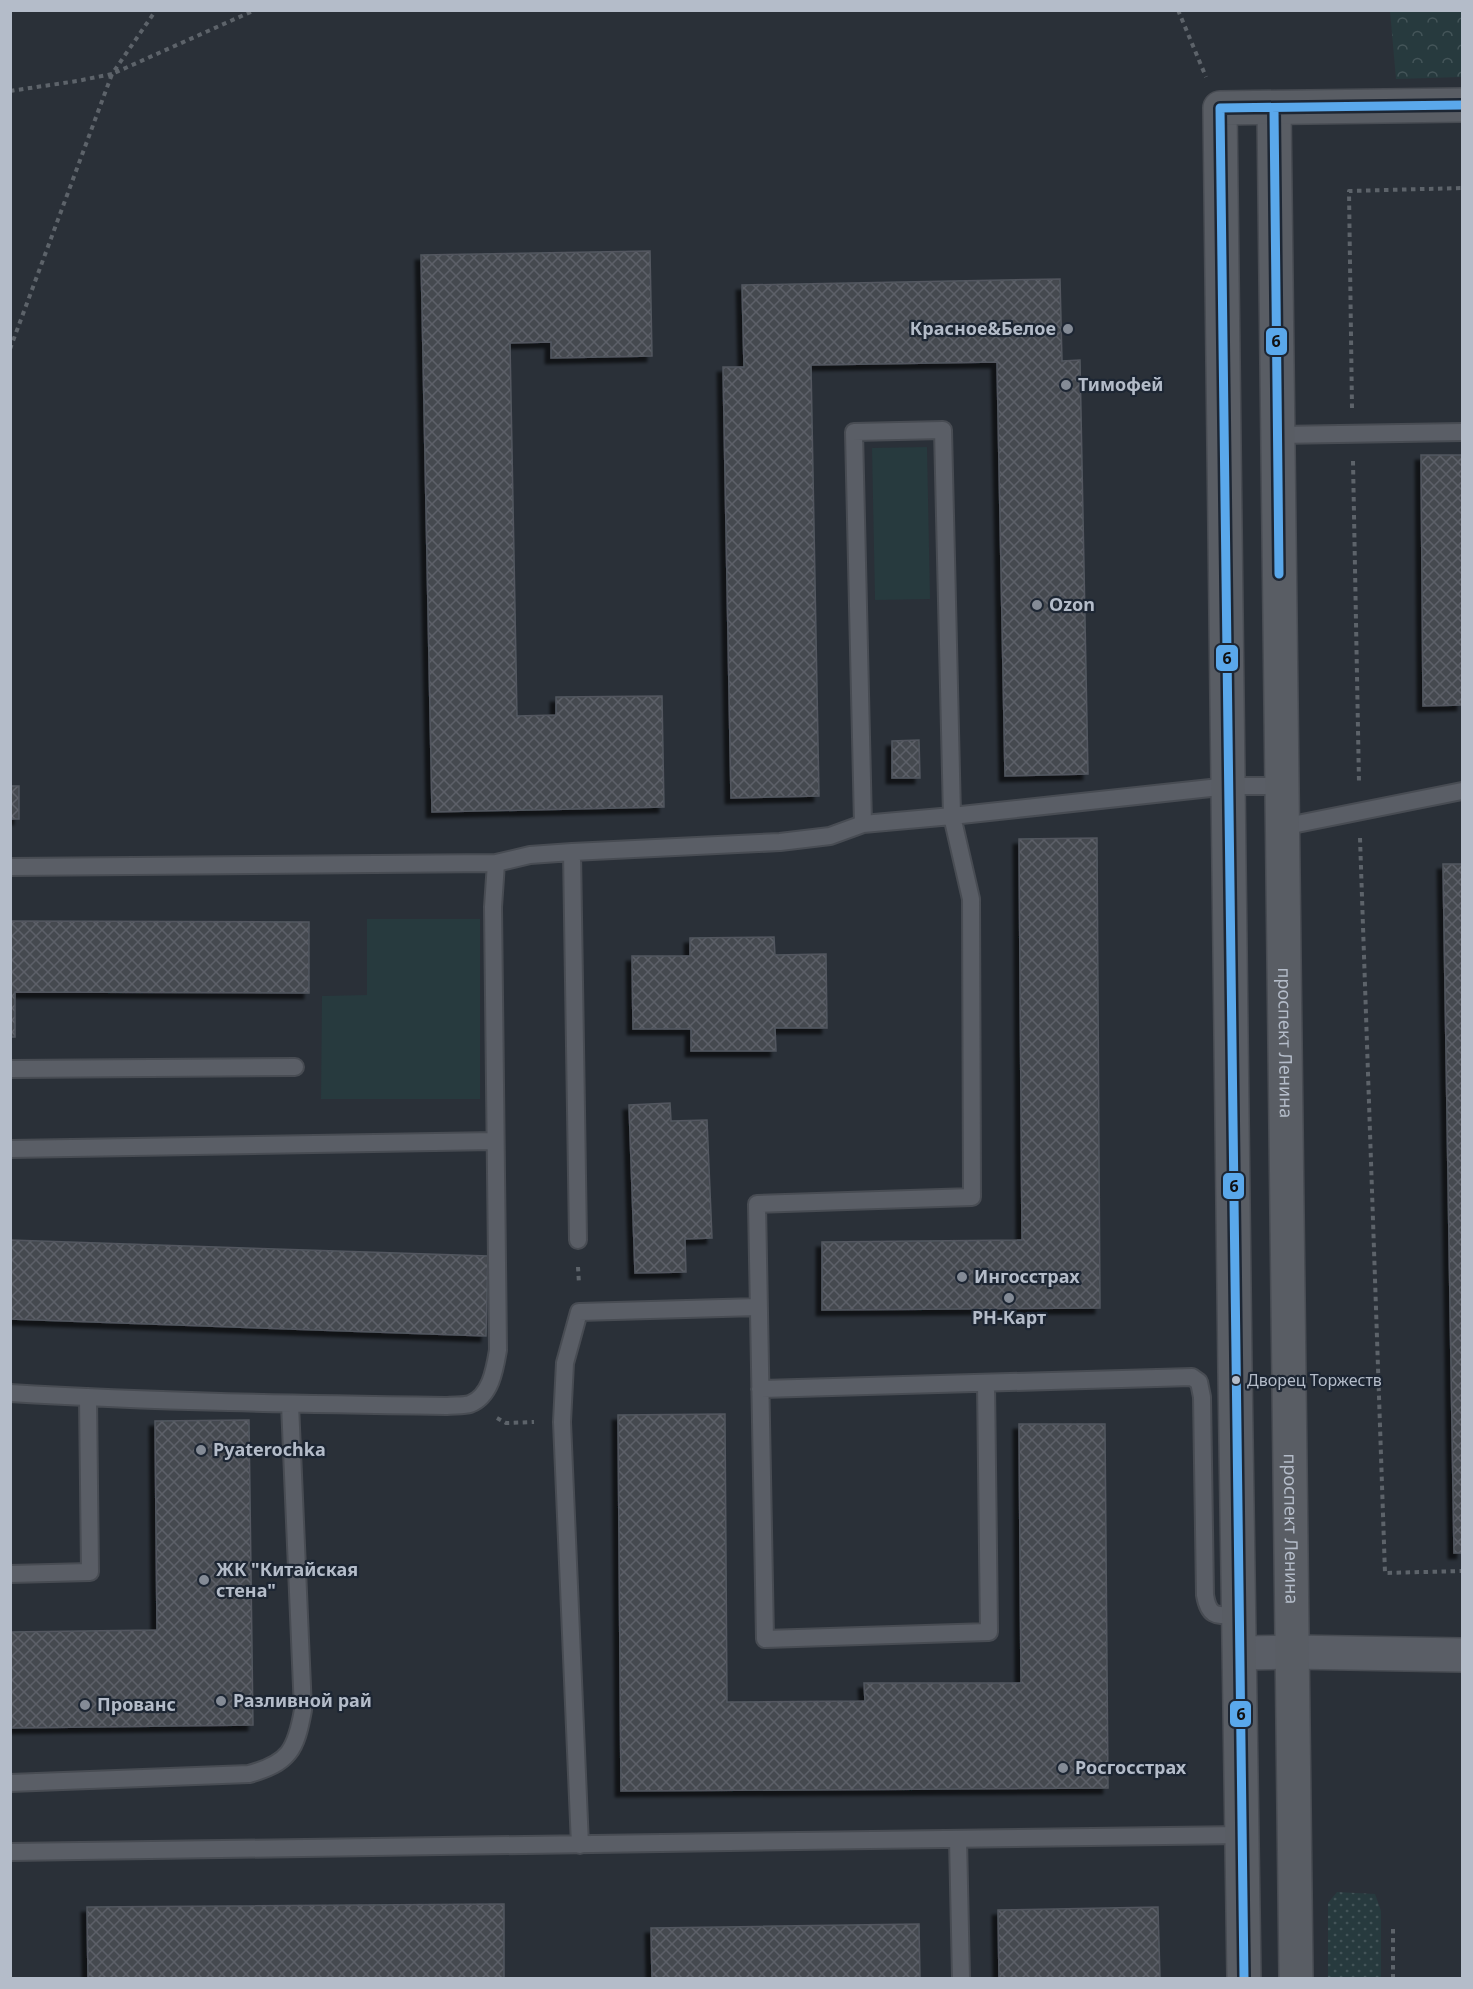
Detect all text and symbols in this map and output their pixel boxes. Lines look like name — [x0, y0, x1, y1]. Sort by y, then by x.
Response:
place label: Красное&Белое — [910, 316, 1056, 340]
marker: Красное&Белое — [1061, 322, 1075, 336]
line badge: 6 — [1265, 327, 1288, 356]
text: 6 — [1271, 330, 1281, 352]
place label: Тимофей — [1078, 372, 1163, 396]
marker: Тимофей — [1059, 378, 1073, 392]
place label: Ozon — [1049, 592, 1095, 616]
marker: Ozon — [1030, 598, 1044, 612]
line badge: 6 — [1215, 644, 1239, 672]
text: 6 — [1222, 647, 1232, 669]
street label: проспект Ленина — [1273, 967, 1299, 1118]
line badge: 6 — [1222, 1172, 1245, 1200]
text: 6 — [1229, 1175, 1239, 1197]
place label: Ингосстрах — [974, 1264, 1080, 1288]
marker: Ингосстрах — [955, 1270, 969, 1284]
marker: РН-Карт — [1002, 1291, 1016, 1305]
place label: РН-Карт — [972, 1305, 1046, 1329]
place label: Дворец Торжеств — [1247, 1369, 1382, 1391]
marker: Дворец Торжеств — [1230, 1374, 1242, 1386]
place label: Pyaterochka — [213, 1437, 326, 1461]
marker: Pyaterochka — [194, 1443, 208, 1457]
street label: проспект Ленина — [1279, 1453, 1305, 1604]
place label: ЖК "Китайская стена" — [216, 1557, 358, 1602]
marker: ЖК "Китайская стена" — [197, 1573, 211, 1587]
place label: Разливной рай — [233, 1688, 372, 1712]
place label: Прованс — [97, 1692, 176, 1716]
marker: Разливной рай — [214, 1694, 228, 1708]
marker: Прованс — [78, 1698, 92, 1712]
line badge: 6 — [1229, 1700, 1252, 1728]
text: 6 — [1236, 1703, 1246, 1725]
place label: Росгосстрах — [1075, 1755, 1187, 1779]
marker: Росгосстрах — [1056, 1761, 1070, 1775]

